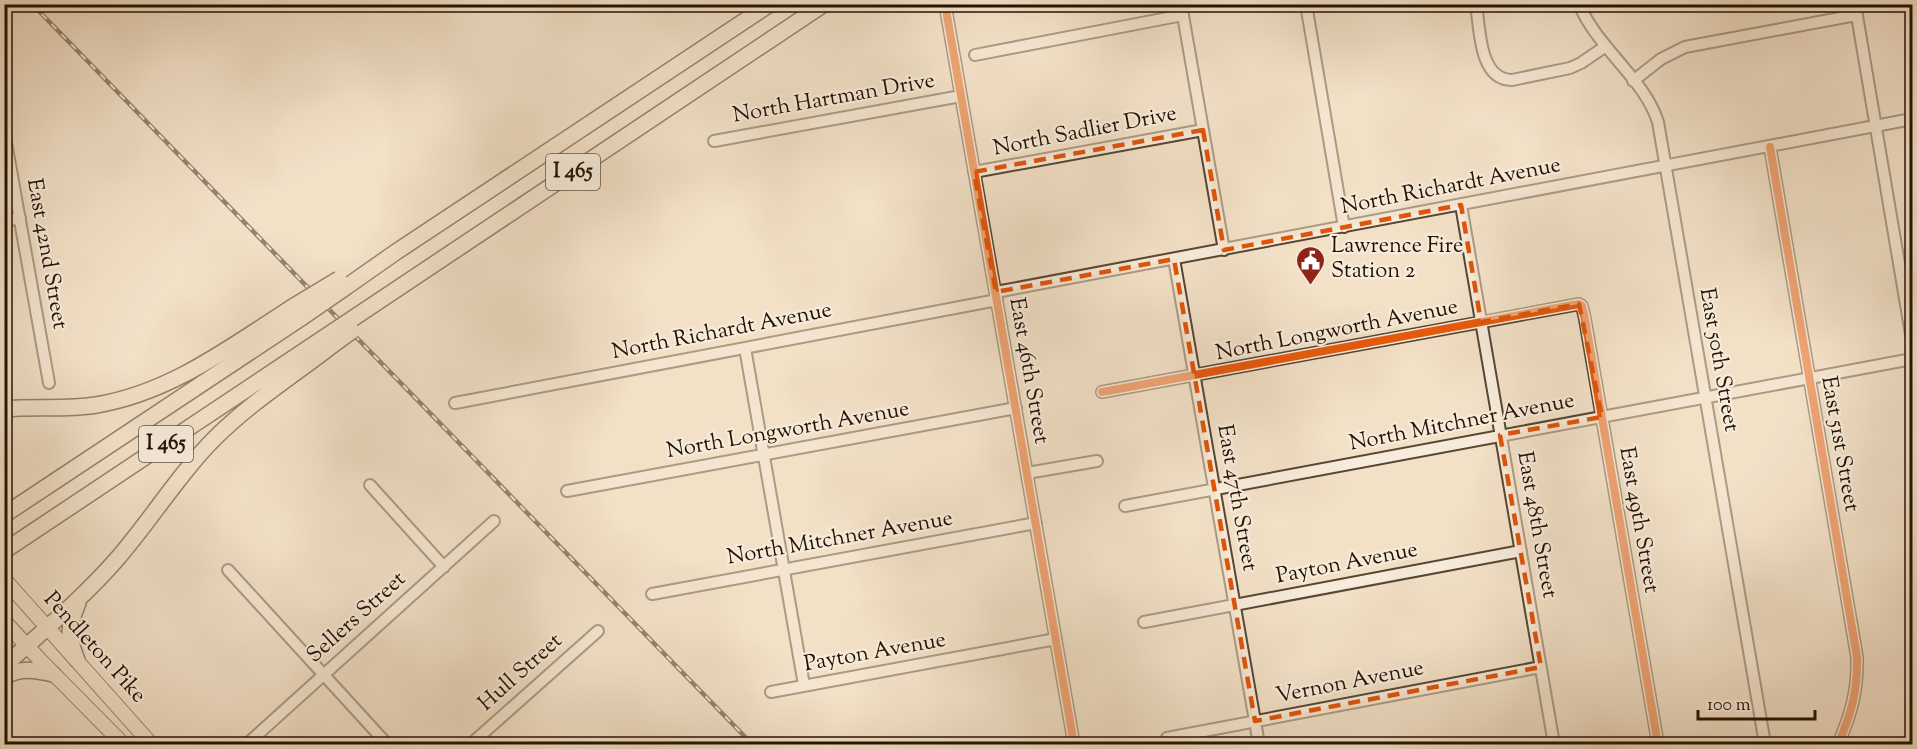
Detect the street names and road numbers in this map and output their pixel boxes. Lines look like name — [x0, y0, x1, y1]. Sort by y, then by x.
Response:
street label: North Hartman Drive — [730, 65, 938, 133]
street label: North Sadlier Drive — [990, 99, 1180, 165]
street label: North Richardt Avenue — [1338, 150, 1564, 224]
road number: I 465 — [546, 154, 600, 190]
street label: East 42nd Street — [17, 176, 75, 332]
street label: East 50th Street — [1690, 286, 1746, 435]
street label: North Longworth Avenue — [1213, 292, 1461, 370]
street label: North Richardt Avenue — [609, 295, 835, 369]
street label: East 46th Street — [999, 295, 1057, 447]
street label: East 51st Street — [1811, 374, 1867, 515]
street label: North Mitchner Avenue — [1347, 385, 1577, 461]
street label: North Longworth Avenue — [664, 394, 912, 468]
street label: East 47th Street — [1207, 422, 1265, 574]
road number: I 465 — [139, 426, 193, 462]
street label: East 49th Street — [1609, 444, 1667, 596]
street label: East 48th Street — [1507, 449, 1565, 601]
street label: North Mitchner Avenue — [725, 503, 955, 575]
street label: Payton Avenue — [1273, 535, 1421, 593]
street label: Sellers Street — [300, 564, 414, 671]
street label: Pendleton Pike — [35, 585, 153, 711]
street label: Payton Avenue — [801, 625, 949, 681]
street label: Hull Street — [472, 626, 571, 720]
street label: Vernon Avenue — [1273, 653, 1427, 713]

